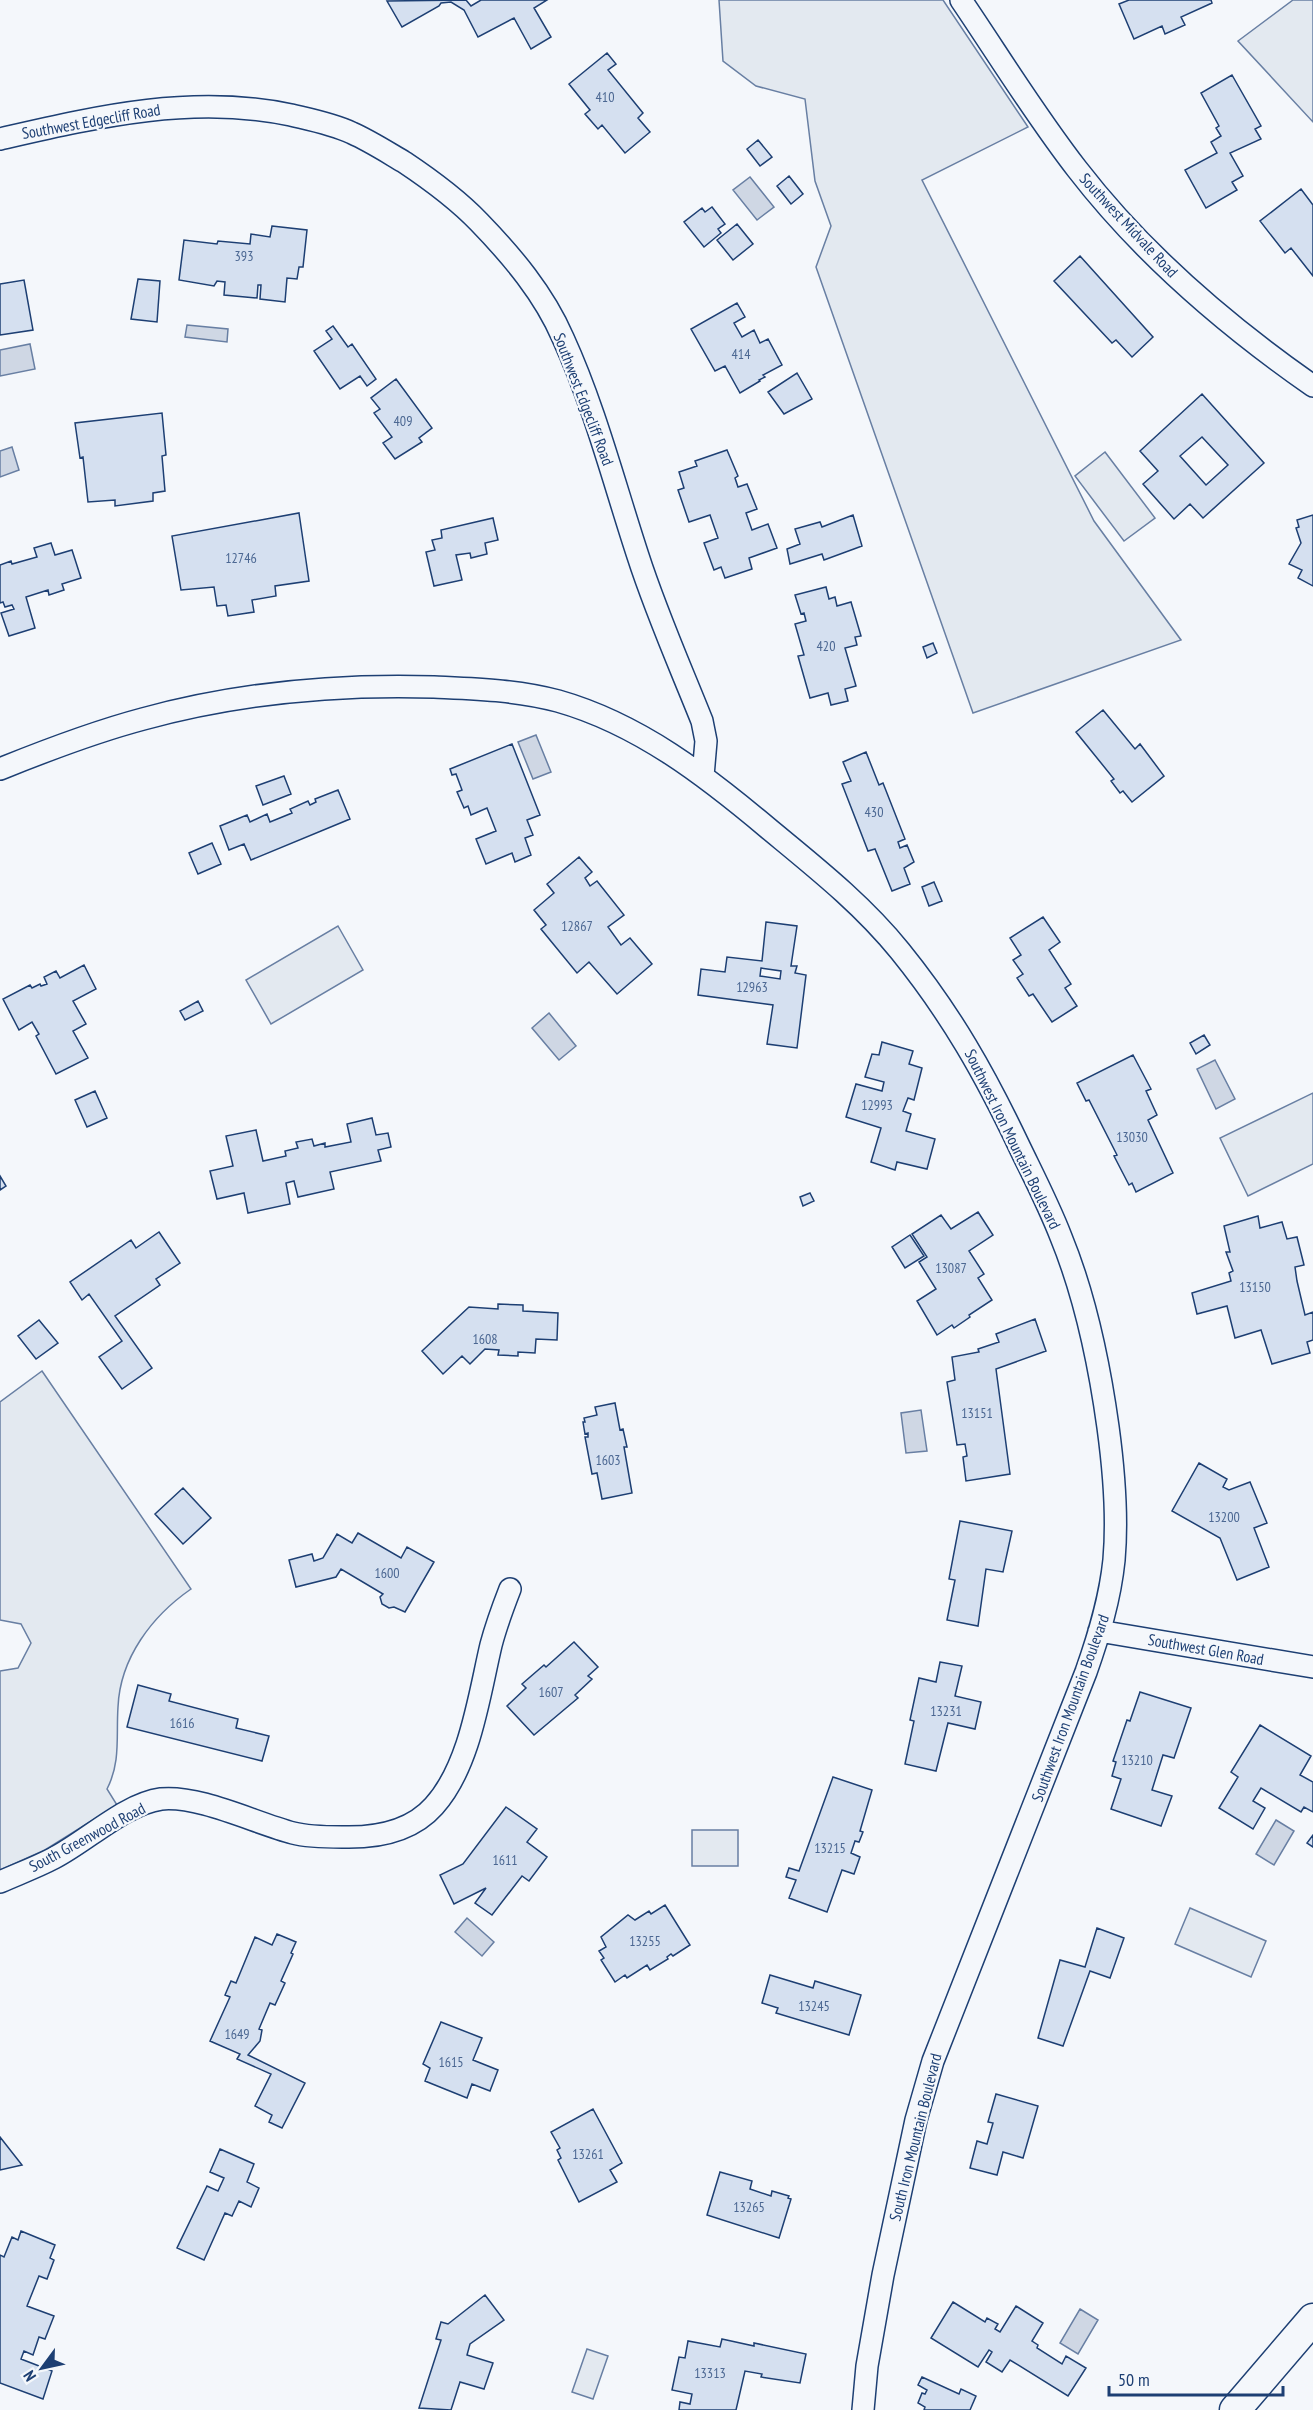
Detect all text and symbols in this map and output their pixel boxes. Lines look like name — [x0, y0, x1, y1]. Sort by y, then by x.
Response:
house number: 410 — [596, 88, 614, 106]
street label: Southwest Edgecliff Road — [20, 99, 162, 143]
street label: Southwest Midvale Road — [1075, 169, 1183, 281]
house number: 393 — [235, 247, 253, 265]
street label: Southwest Edgecliff Road — [550, 330, 618, 468]
house number: 414 — [732, 345, 751, 363]
house number: 409 — [394, 412, 412, 430]
house number: 12746 — [225, 549, 257, 567]
house number: 420 — [817, 637, 835, 655]
house number: 430 — [865, 803, 883, 821]
house number: 12867 — [561, 917, 593, 935]
house number: 12963 — [736, 978, 768, 996]
street label: Southwest Iron Mountain Boulevard — [961, 1046, 1065, 1232]
house number: 12993 — [861, 1096, 893, 1114]
house number: 13030 — [1116, 1128, 1148, 1146]
house number: 13087 — [935, 1259, 967, 1277]
house number: 13150 — [1239, 1278, 1271, 1296]
house number: 1608 — [472, 1330, 498, 1348]
house number: 13151 — [961, 1404, 993, 1422]
house number: 1603 — [595, 1451, 621, 1469]
house number: 13200 — [1208, 1508, 1240, 1526]
house number: 1600 — [374, 1564, 400, 1582]
street label: Southwest Iron Mountain Boulevard — [1027, 1612, 1113, 1804]
street label: Southwest Glen Road — [1147, 1629, 1265, 1669]
house number: 1607 — [538, 1683, 564, 1701]
house number: 13231 — [930, 1702, 962, 1720]
house number: 1616 — [169, 1714, 195, 1732]
house number: 13210 — [1121, 1751, 1153, 1769]
street label: South Greenwood Road — [26, 1798, 149, 1876]
house number: 13215 — [814, 1839, 846, 1857]
house number: 1611 — [492, 1851, 518, 1869]
house number: 13255 — [629, 1932, 661, 1950]
house number: 13245 — [798, 1997, 830, 2015]
house number: 1649 — [224, 2025, 250, 2043]
street label: South Iron Mountain Boulevard — [884, 2051, 946, 2223]
house number: 1615 — [438, 2053, 464, 2071]
house number: 13261 — [572, 2145, 604, 2163]
house number: 13265 — [733, 2198, 765, 2216]
north arrow — [12, 2338, 72, 2398]
scale bar — [1109, 2359, 1283, 2397]
house number: 13313 — [694, 2364, 726, 2382]
text: N — [19, 2367, 40, 2385]
text: 50 m — [1118, 2368, 1150, 2391]

